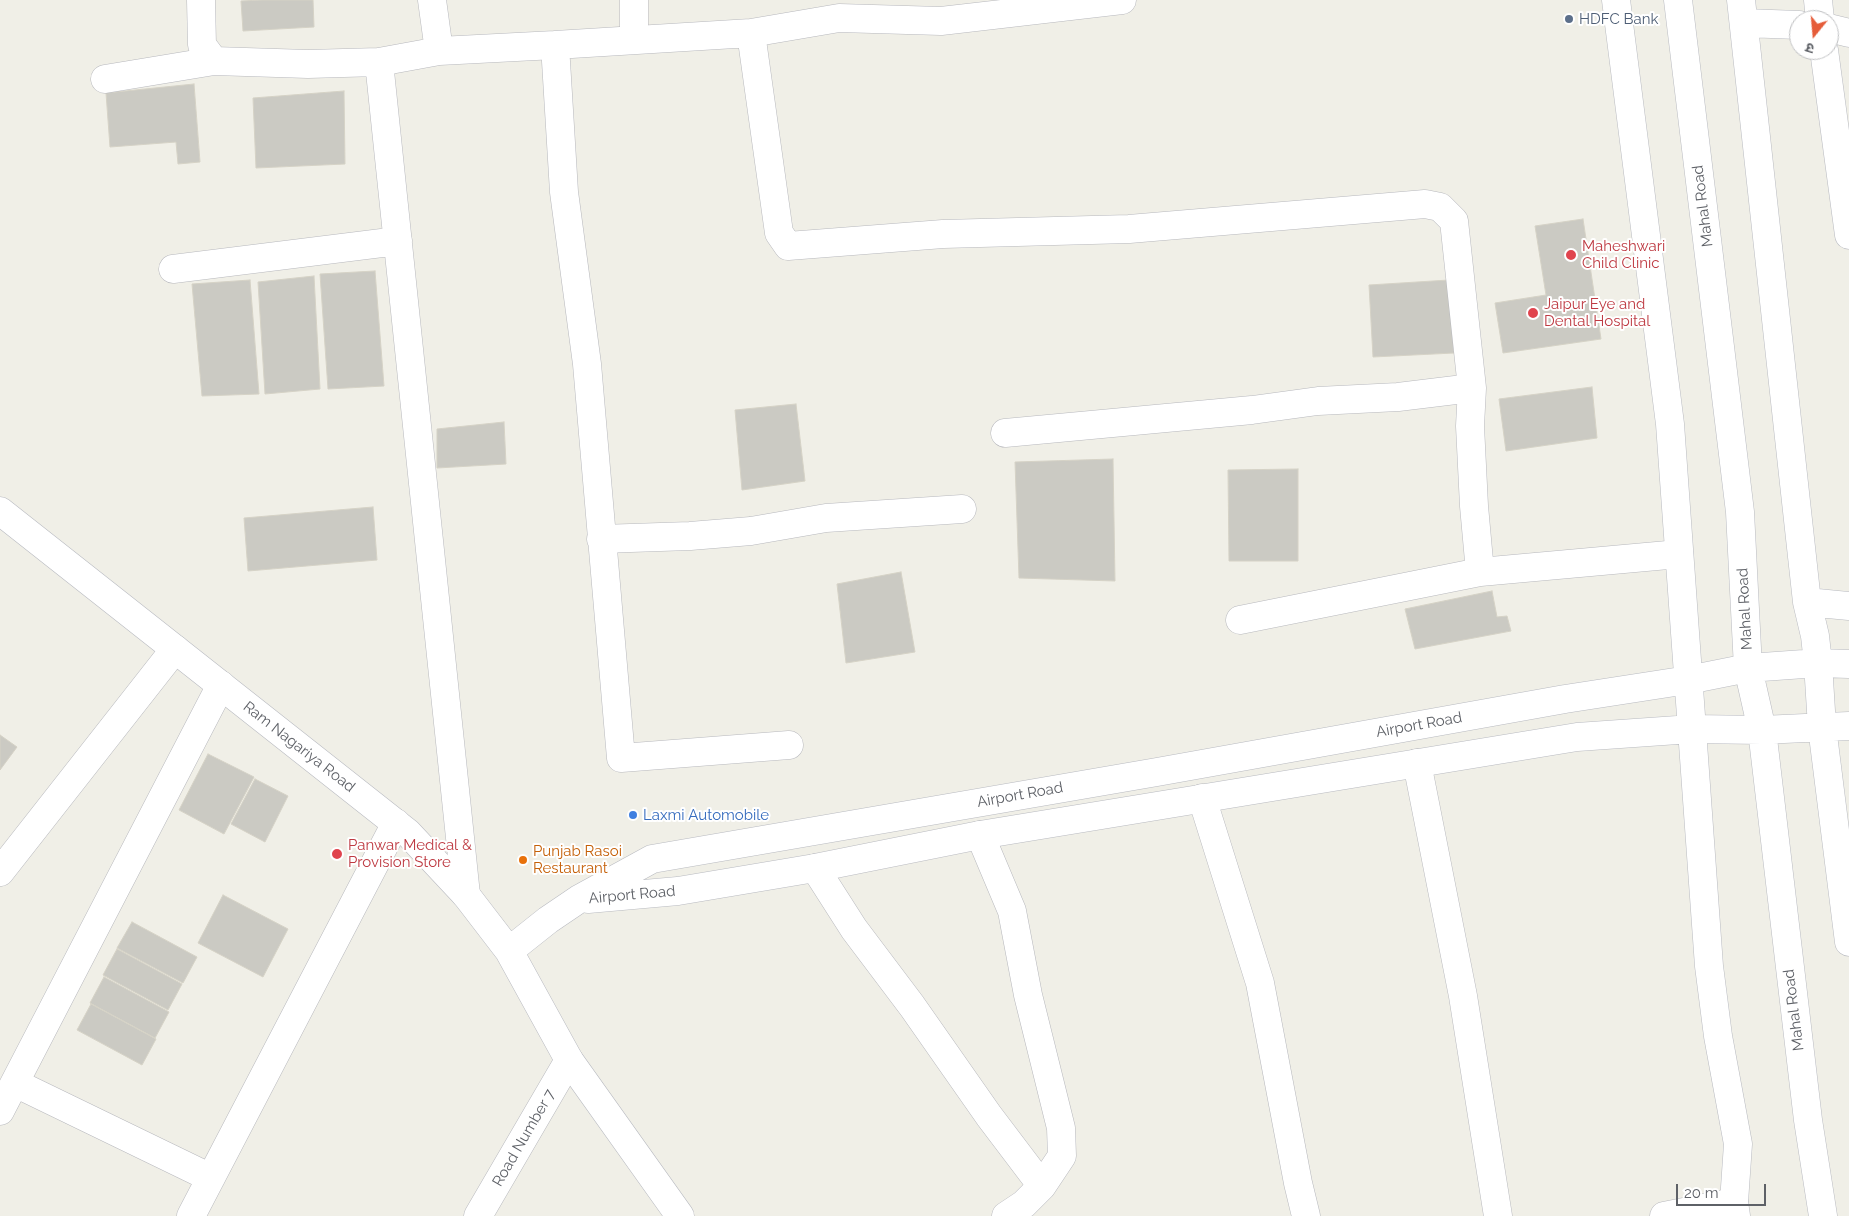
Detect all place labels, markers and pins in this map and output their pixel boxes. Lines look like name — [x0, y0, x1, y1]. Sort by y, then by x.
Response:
place label: HDFC Bank — [1579, 10, 1658, 28]
marker: HDFC Bank — [1563, 13, 1575, 25]
place label: Maheshwari Child Clinic — [1582, 237, 1665, 272]
marker: Maheshwari Child Clinic — [1564, 248, 1578, 262]
place label: Jaipur Eye and Dental Hospital — [1544, 295, 1650, 330]
marker: Jaipur Eye and Dental Hospital — [1526, 306, 1540, 320]
place label: Laxmi Automobile — [643, 806, 769, 824]
marker: Laxmi Automobile — [627, 809, 639, 821]
place label: Panwar Medical & Provision Store — [348, 836, 472, 871]
place label: Punjab Rasoi Restaurant — [533, 842, 622, 877]
marker: Panwar Medical & Provision Store — [330, 847, 344, 861]
marker: Punjab Rasoi Restaurant — [517, 854, 529, 866]

